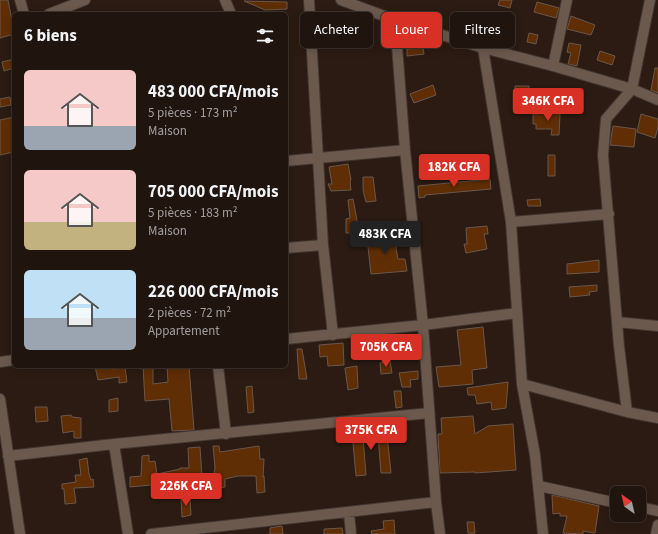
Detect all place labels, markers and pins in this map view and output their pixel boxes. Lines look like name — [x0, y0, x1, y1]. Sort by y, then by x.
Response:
pin: 346K CFA — [507, 88, 589, 122]
pin: 182K CFA — [413, 154, 495, 188]
pin: 483K CFA — [344, 221, 426, 255]
pin: 705K CFA — [345, 334, 427, 368]
pin: 375K CFA — [330, 417, 412, 451]
pin: 226K CFA — [145, 473, 227, 507]

